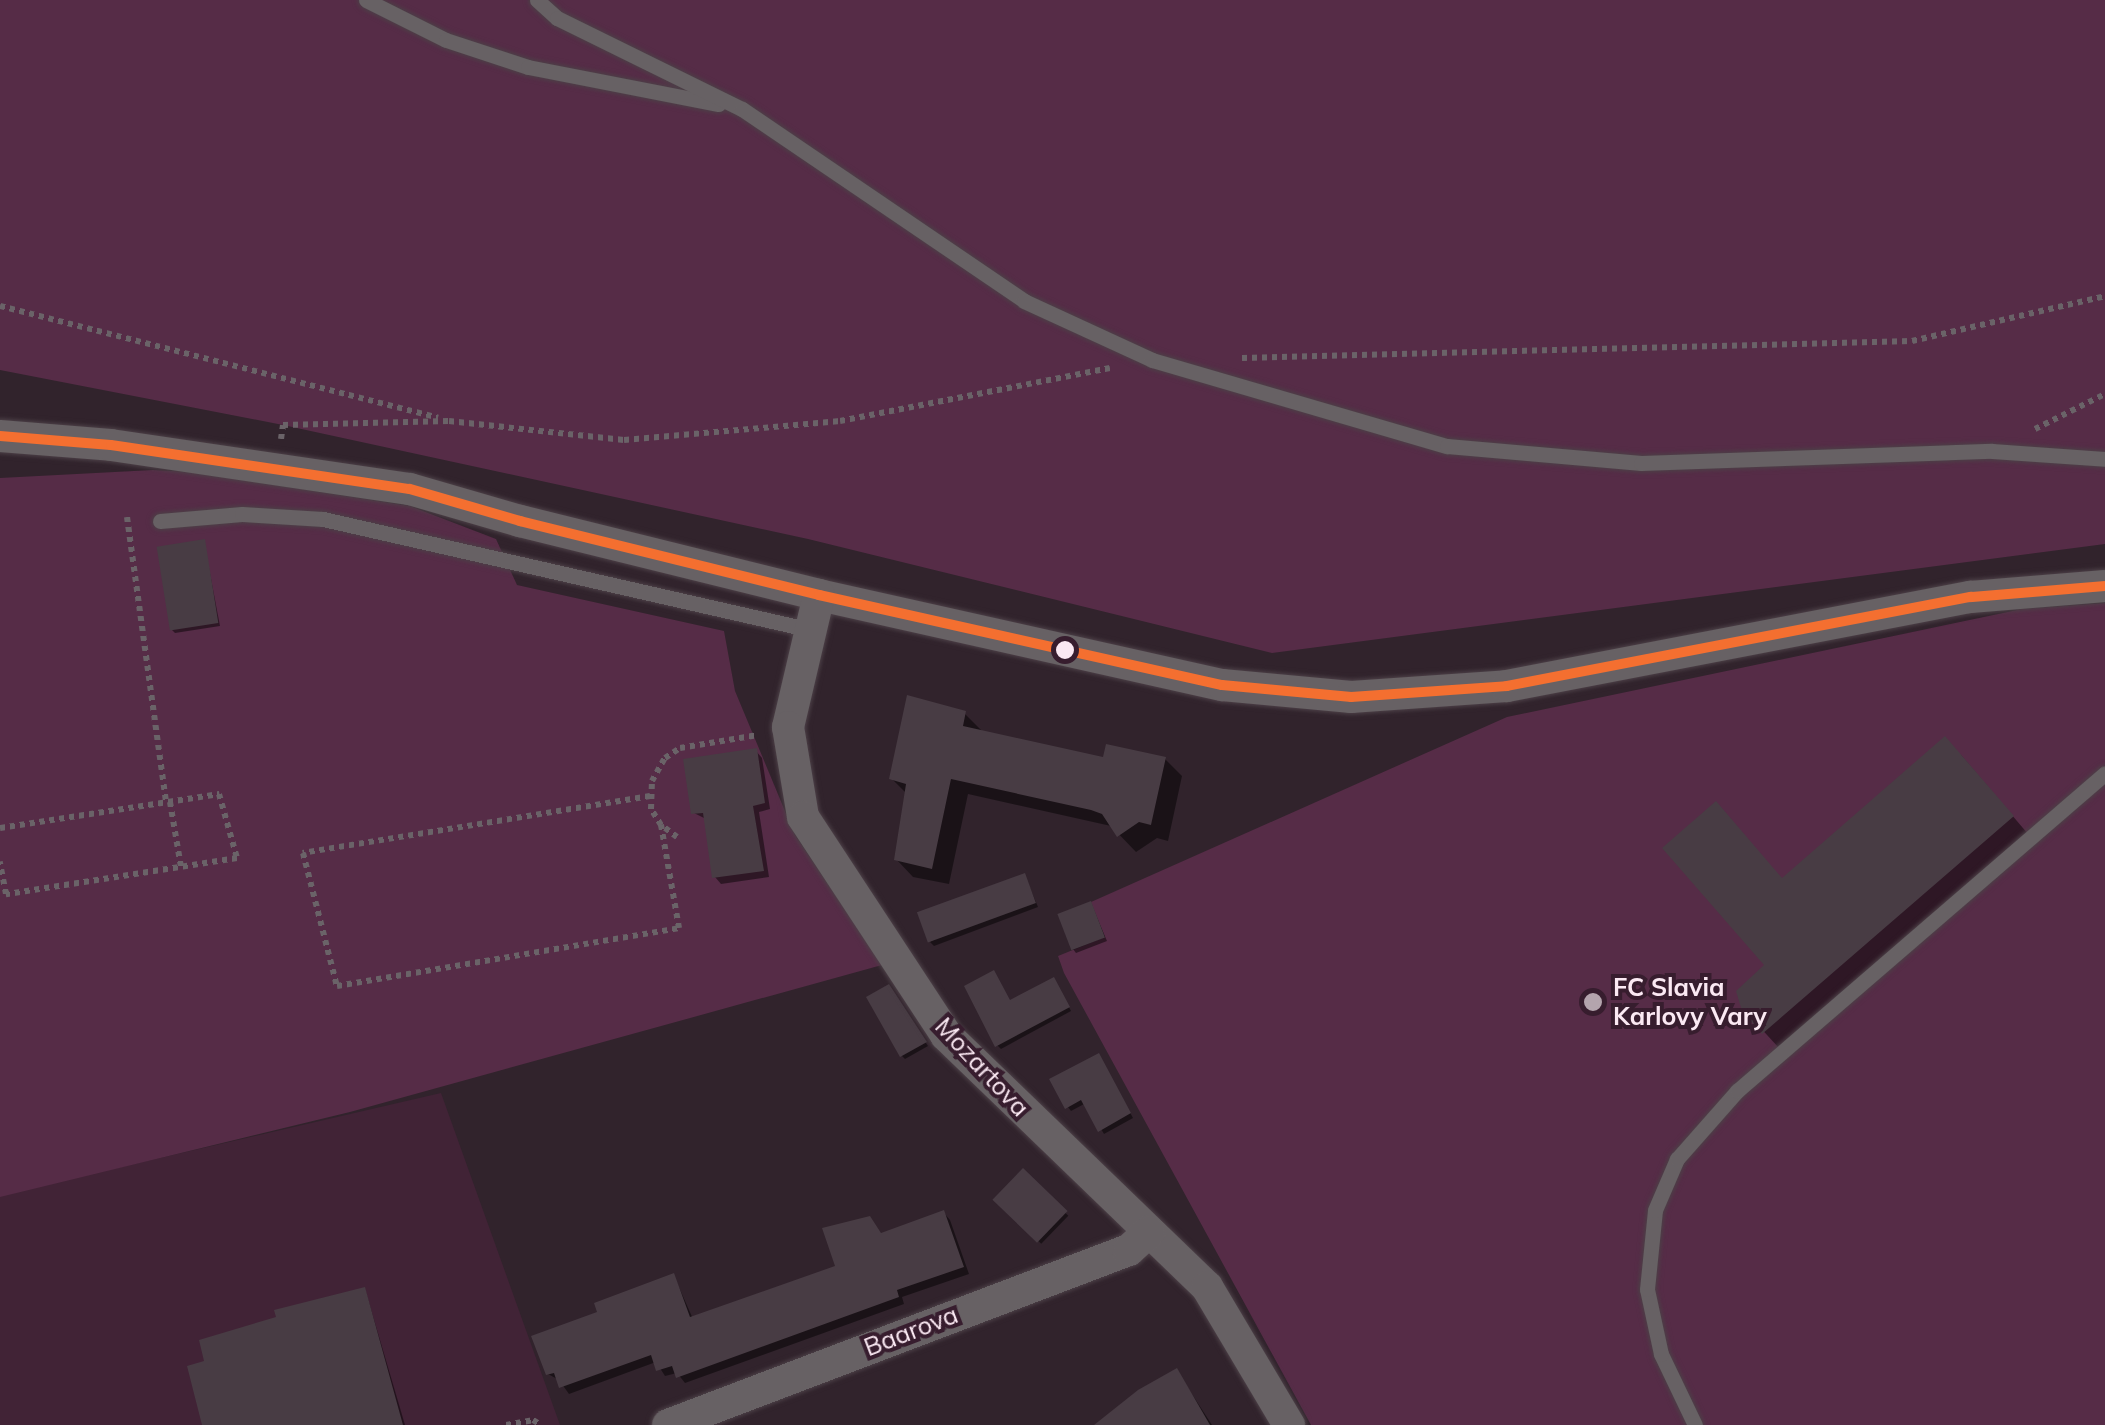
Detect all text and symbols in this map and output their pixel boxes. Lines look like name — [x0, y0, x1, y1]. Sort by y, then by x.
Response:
unlabelled marker — [1055, 640, 1075, 660]
place label: FC Slavia Karlovy Vary — [1613, 973, 1767, 1032]
marker: FC Slavia Karlovy Vary — [1582, 991, 1604, 1013]
street label: Mozartova — [929, 1011, 1035, 1123]
street label: Baarova — [860, 1299, 962, 1363]

